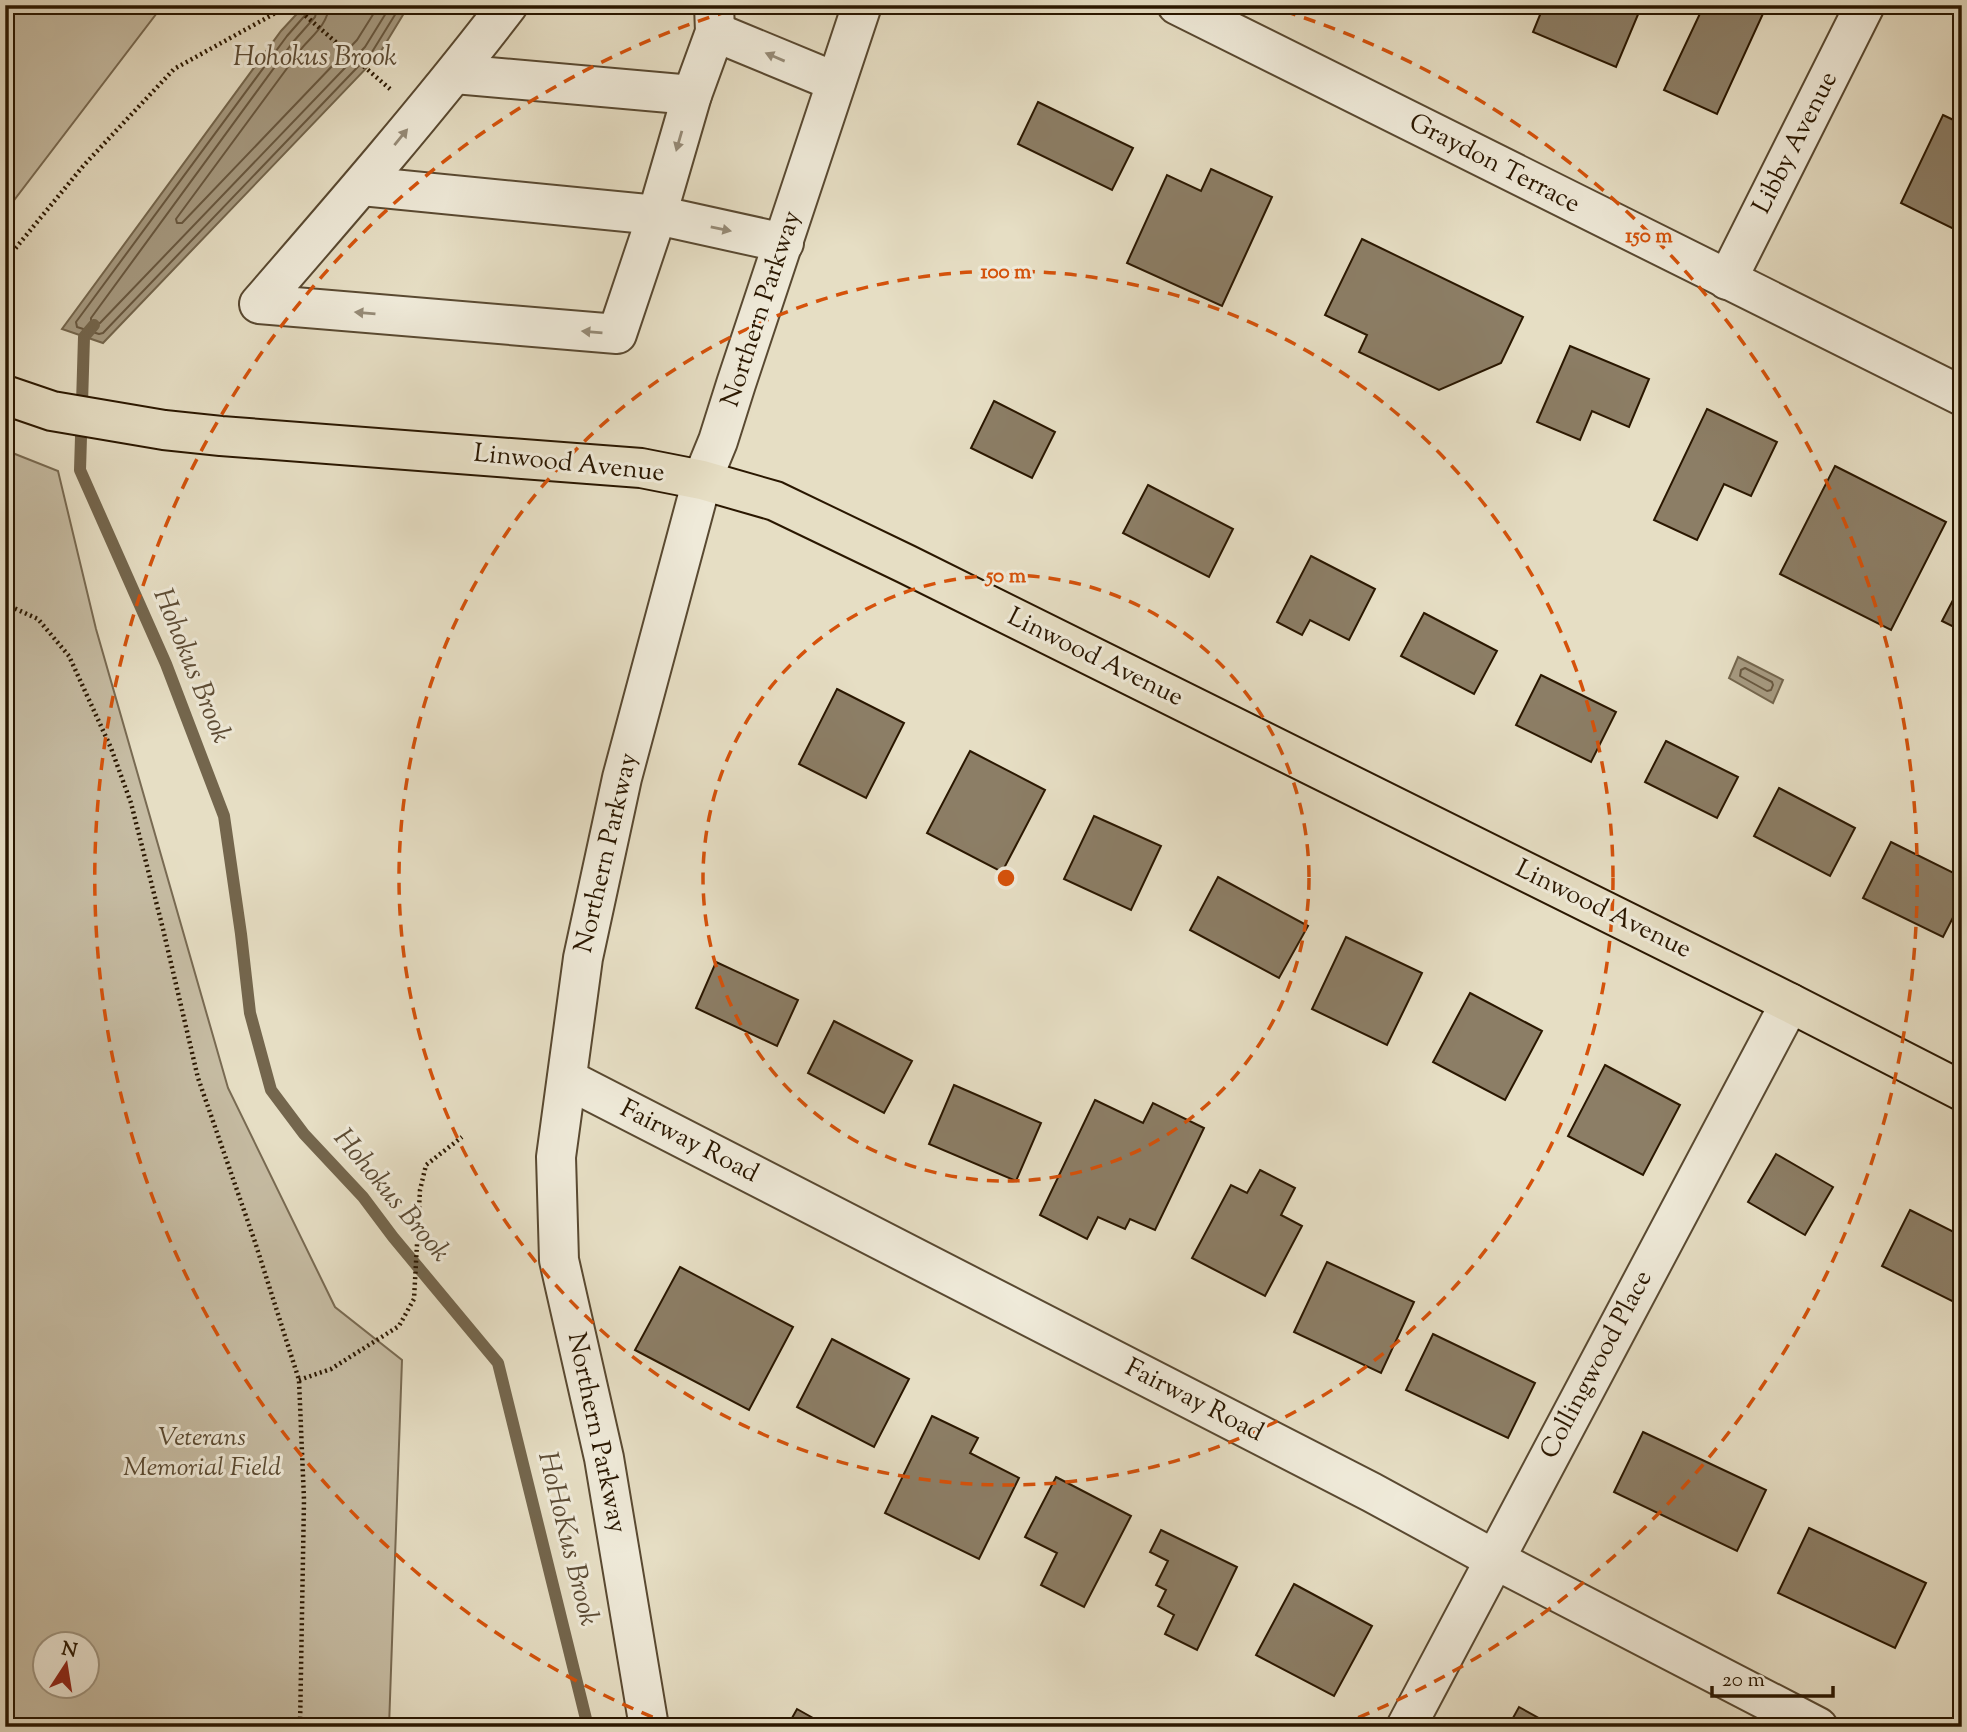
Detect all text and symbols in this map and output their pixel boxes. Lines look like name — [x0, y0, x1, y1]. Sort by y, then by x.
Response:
water label: Hohokus Brook — [233, 38, 397, 78]
one-way arrow — [765, 51, 785, 63]
street label: Libby Avenue — [1744, 65, 1848, 221]
street label: Graydon Terrace — [1402, 105, 1586, 223]
one-way arrow — [394, 128, 409, 146]
one-way arrow — [673, 131, 683, 152]
street label: Northern Parkway — [713, 206, 811, 412]
text: 150 m — [1625, 222, 1673, 252]
one-way arrow — [710, 224, 732, 235]
text: 100 m — [981, 258, 1032, 288]
one-way arrow — [354, 307, 376, 318]
one-way arrow — [581, 326, 603, 337]
street label: Linwood Avenue — [472, 436, 666, 492]
text: 50 m — [984, 562, 1027, 592]
water label: Hohokus Brook — [142, 583, 240, 750]
street label: Linwood Avenue — [1001, 599, 1189, 717]
street label: Northern Parkway — [566, 749, 648, 957]
street label: Linwood Avenue — [1509, 851, 1697, 969]
centre of rings — [994, 866, 1018, 890]
street label: Fairway Road — [613, 1091, 765, 1193]
water label: Hohokus Brook — [323, 1120, 459, 1272]
street label: Collingwood Place — [1532, 1264, 1662, 1466]
street label: Northern Parkway — [557, 1329, 635, 1537]
street label: Fairway Road — [1118, 1350, 1270, 1452]
park label: Veterans Memorial Field — [123, 1420, 281, 1487]
water label: HoHoKus Brook — [526, 1448, 608, 1631]
north arrow — [32, 1630, 102, 1700]
text: N — [59, 1636, 79, 1666]
scale bar — [1712, 1655, 1832, 1699]
text: 20 m — [1722, 1666, 1765, 1696]

